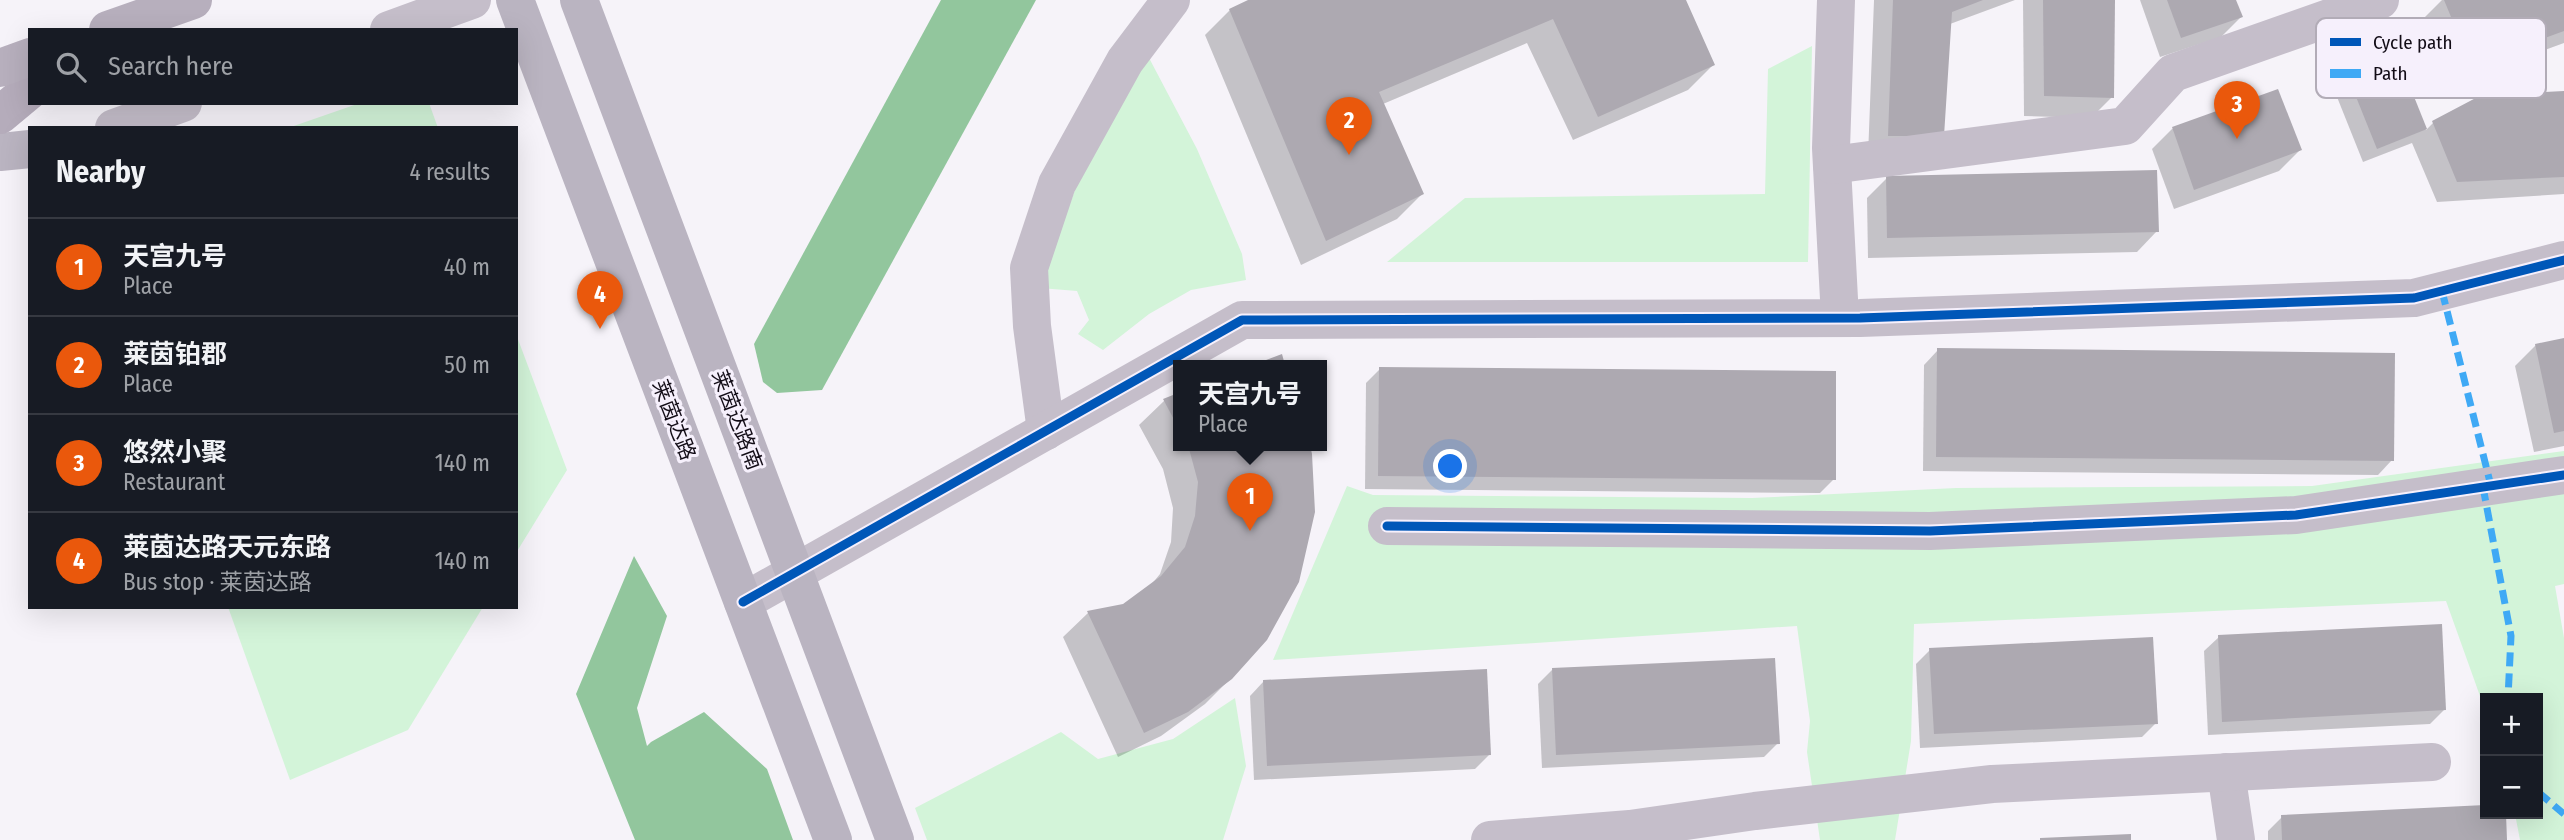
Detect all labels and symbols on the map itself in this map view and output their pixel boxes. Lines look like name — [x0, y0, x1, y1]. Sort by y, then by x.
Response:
legend — [2316, 18, 2546, 98]
text: Cycle path — [2373, 31, 2452, 54]
text: Path — [2373, 62, 2408, 85]
pin: 3 — [2214, 81, 2260, 139]
pin: 2 — [1326, 97, 1372, 155]
pin: 4 — [577, 271, 623, 329]
street label: 莱茵达路南 — [706, 366, 768, 474]
street label: 莱茵达路 — [647, 376, 701, 464]
your location — [1433, 449, 1467, 483]
pin: 1 — [1227, 473, 1273, 531]

